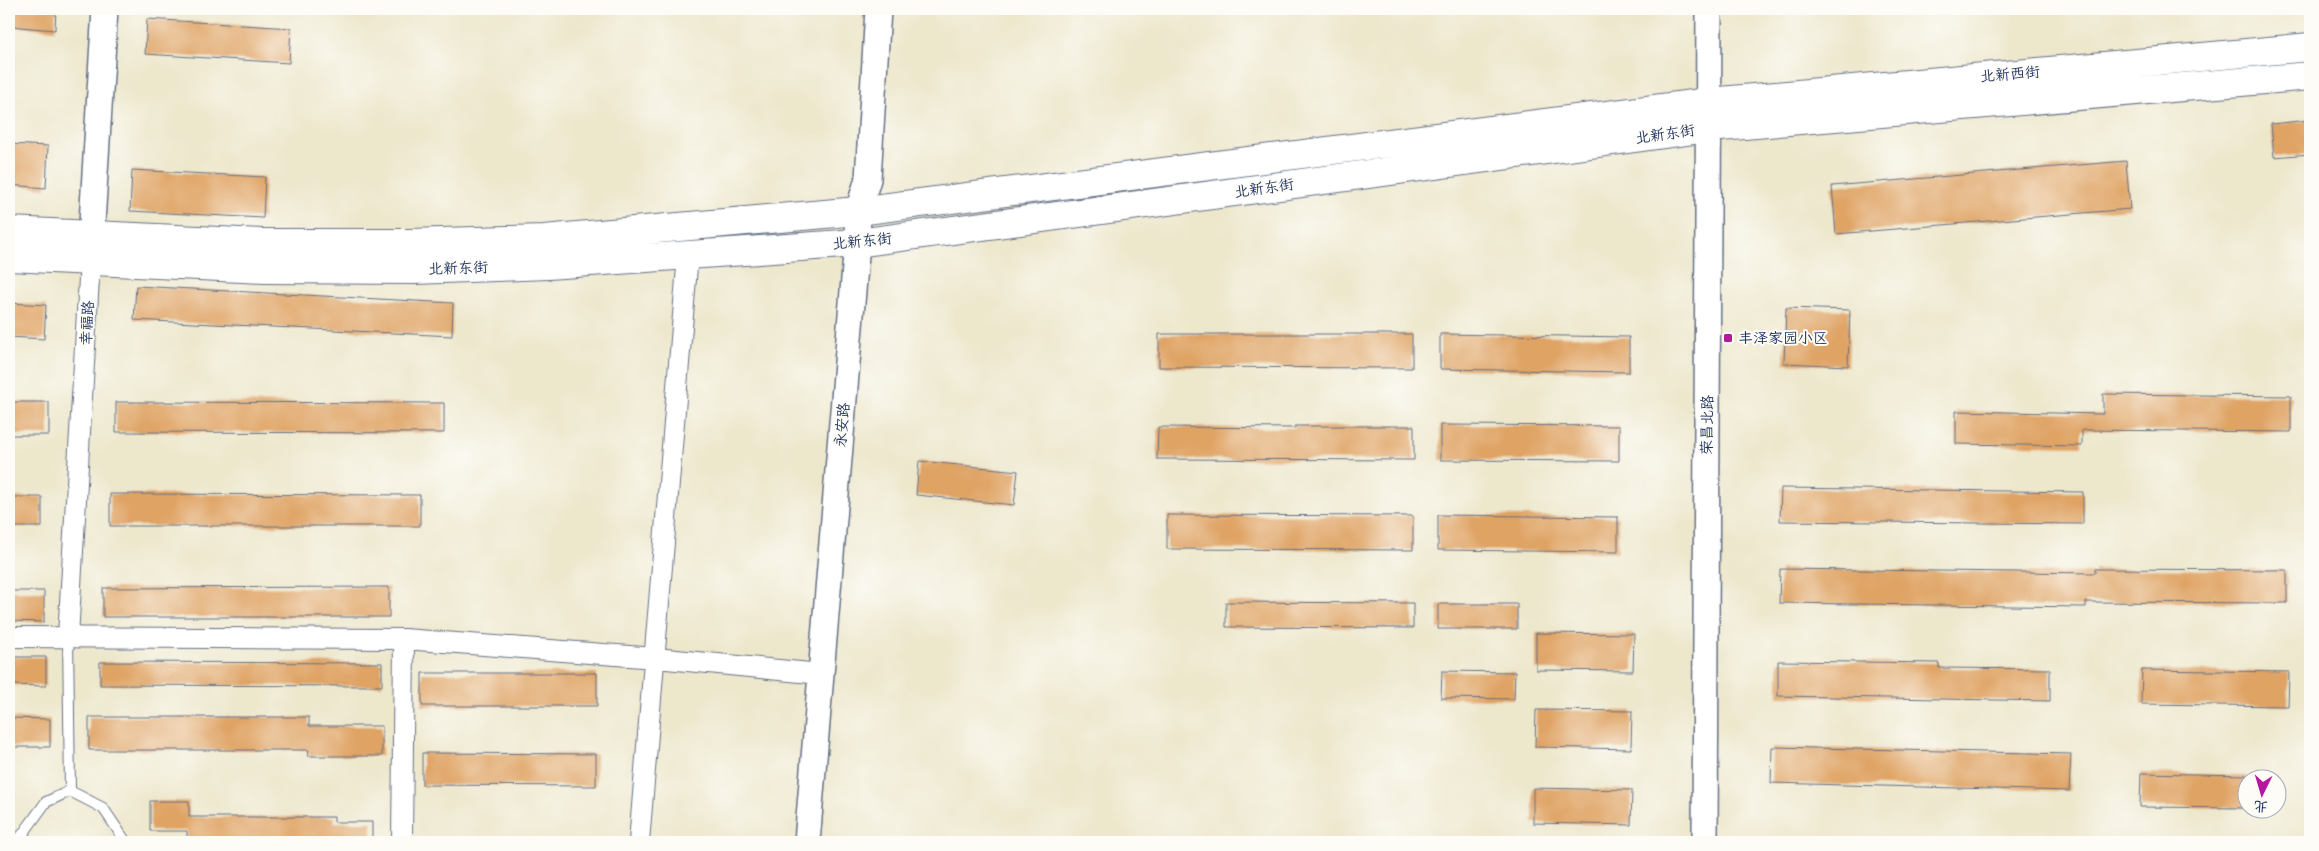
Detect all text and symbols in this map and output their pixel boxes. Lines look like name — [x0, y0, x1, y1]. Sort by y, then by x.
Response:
street label: 北新西街 — [1979, 62, 2041, 86]
street label: 北新东街 — [1634, 121, 1696, 147]
street label: 北新东街 — [1233, 175, 1295, 201]
street label: 北新东街 — [831, 229, 893, 253]
street label: 北新东街 — [428, 258, 488, 278]
street label: 幸福路 — [77, 300, 97, 346]
place label: 丰泽家园小区 — [1738, 329, 1828, 347]
marker: 丰泽家园小区 — [1722, 332, 1734, 344]
street label: 荣昌北路 — [1697, 395, 1717, 455]
street label: 永安路 — [831, 402, 853, 448]
north arrow — [2236, 768, 2286, 818]
text: 北 — [2253, 797, 2269, 816]

